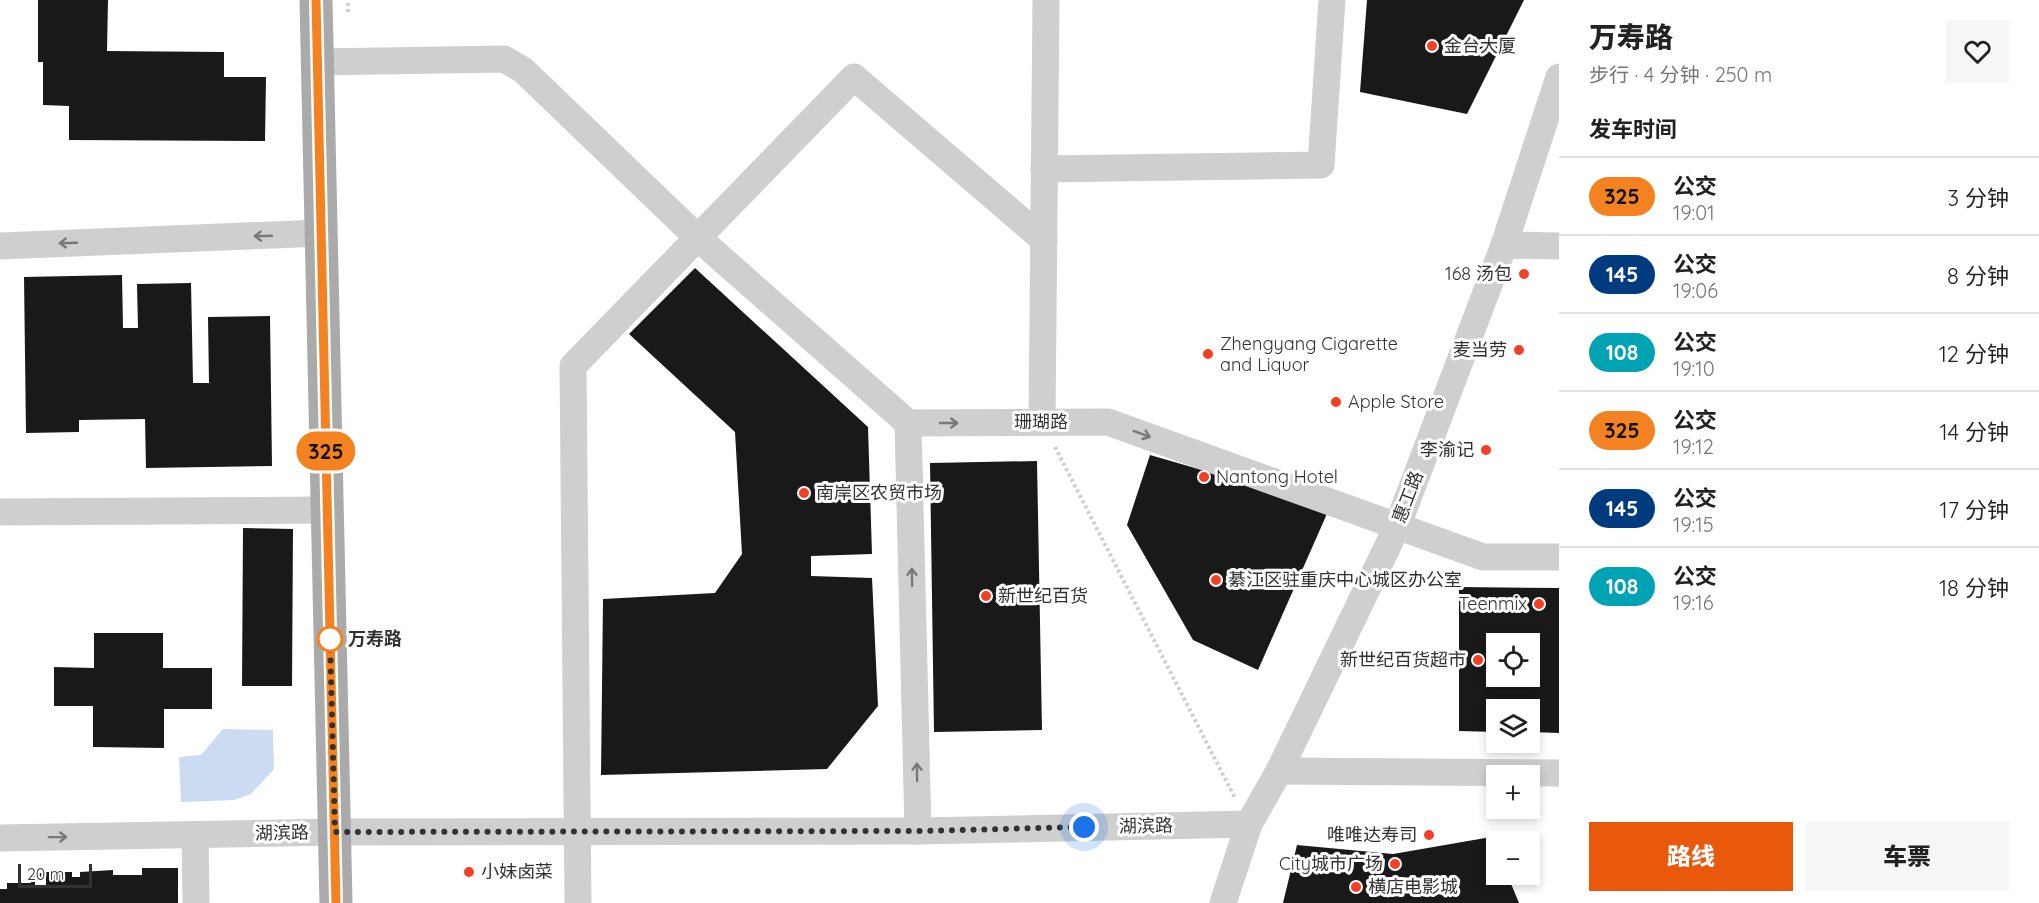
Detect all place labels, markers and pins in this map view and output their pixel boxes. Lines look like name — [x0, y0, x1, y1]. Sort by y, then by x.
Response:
place label: 金台大厦 — [1444, 34, 1516, 57]
marker: 金台大厦 — [1425, 39, 1439, 53]
place label: 168 汤包 — [1445, 262, 1512, 285]
marker: 168 汤包 — [1517, 267, 1531, 281]
place label: Zhengyang Cigarette and Liquor — [1220, 332, 1398, 376]
place label: 麦当劳 — [1453, 338, 1507, 361]
marker: 麦当劳 — [1512, 343, 1526, 357]
marker: Zhengyang Cigarette and Liquor — [1201, 347, 1215, 361]
place label: Apple Store — [1348, 390, 1444, 413]
marker: Apple Store — [1329, 395, 1343, 409]
place label: 李渝记 — [1420, 438, 1474, 461]
marker: 李渝记 — [1479, 443, 1493, 457]
place label: Nantong Hotel — [1216, 465, 1338, 488]
marker: Nantong Hotel — [1197, 470, 1211, 484]
place label: 南岸区农贸市场 — [816, 481, 942, 504]
marker: 南岸区农贸市场 — [797, 486, 811, 500]
place label: 綦江区驻重庆中心城区办公室 — [1228, 568, 1462, 591]
marker: 綦江区驻重庆中心城区办公室 — [1209, 573, 1223, 587]
place label: 新世纪百货 — [998, 584, 1088, 607]
marker: 新世纪百货 — [979, 589, 993, 603]
place label: Teenmix — [1459, 592, 1527, 615]
marker: Teenmix — [1532, 597, 1546, 611]
marker: 万寿路 — [317, 626, 343, 652]
place label: 万寿路 — [348, 627, 402, 650]
place label: 新世纪百货超市 — [1340, 648, 1466, 671]
marker: 新世纪百货超市 — [1471, 653, 1485, 667]
place label: 唯唯达寿司 — [1327, 823, 1417, 846]
marker: 唯唯达寿司 — [1422, 828, 1436, 842]
place label: City城市广场 — [1279, 852, 1383, 875]
marker: City城市广场 — [1388, 857, 1402, 871]
place label: 小妹卤菜 — [481, 860, 553, 883]
marker: 小妹卤菜 — [462, 865, 476, 879]
place label: 横店电影城 — [1368, 875, 1458, 898]
marker: 横店电影城 — [1349, 880, 1363, 894]

